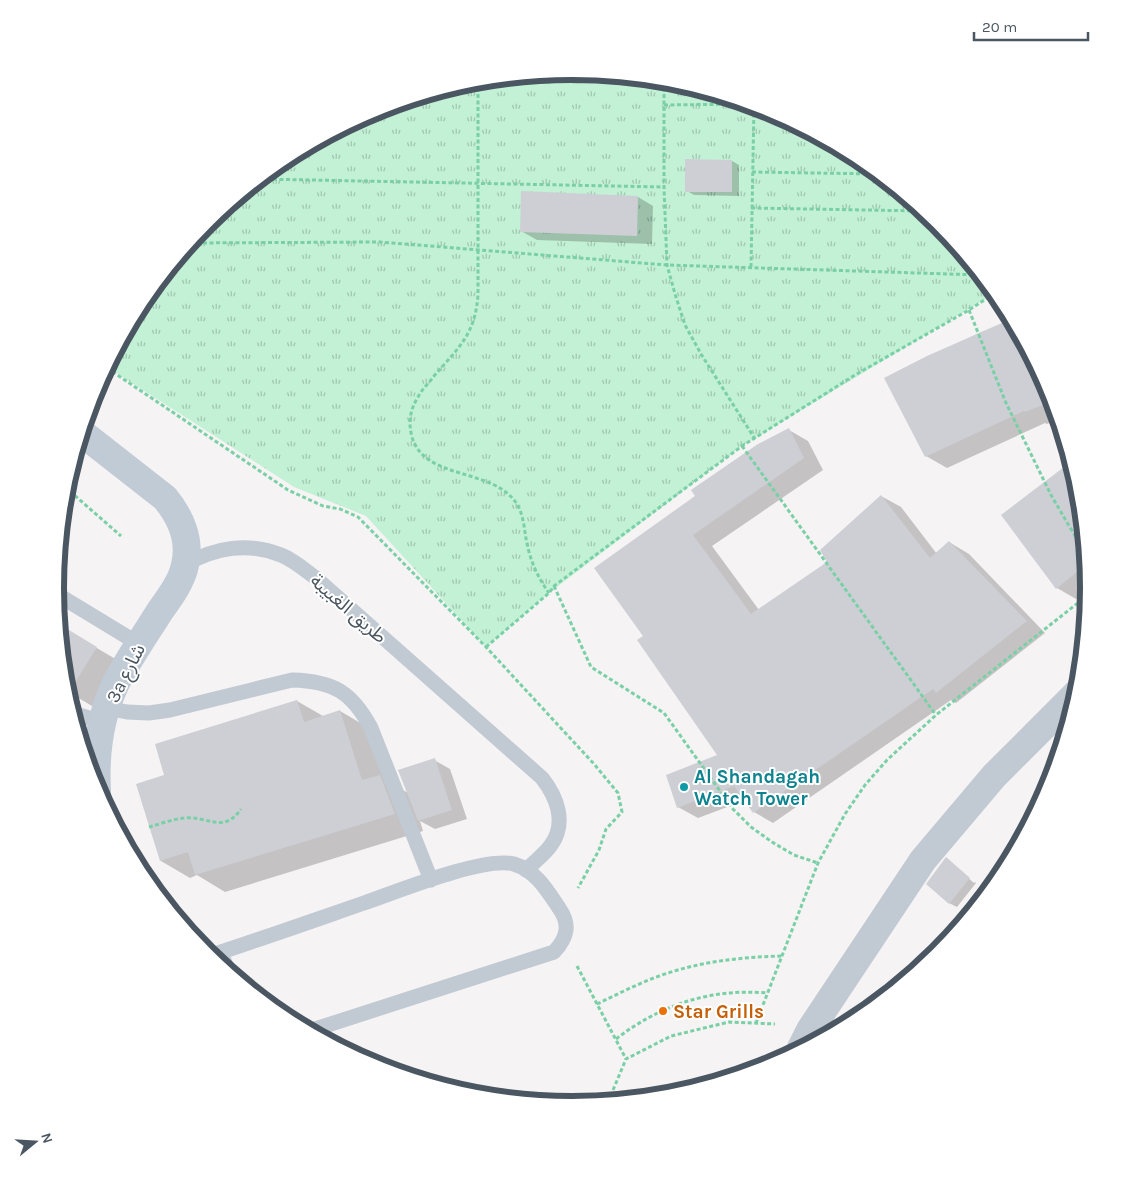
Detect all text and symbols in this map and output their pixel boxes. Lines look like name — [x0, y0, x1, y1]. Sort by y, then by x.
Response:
scale bar — [974, 10, 1088, 42]
text: 20 m — [982, 18, 1017, 36]
street label: طريق الغبيبة — [306, 570, 391, 648]
street label: 3a شارع — [102, 640, 152, 708]
place label: Al Shandagah Watch Tower — [694, 766, 820, 810]
marker: Al Shandagah Watch Tower — [678, 781, 690, 793]
place label: Star Grills — [673, 1001, 764, 1023]
marker: Star Grills — [657, 1005, 669, 1017]
north arrow — [10, 1117, 60, 1167]
text: N — [37, 1131, 57, 1146]

